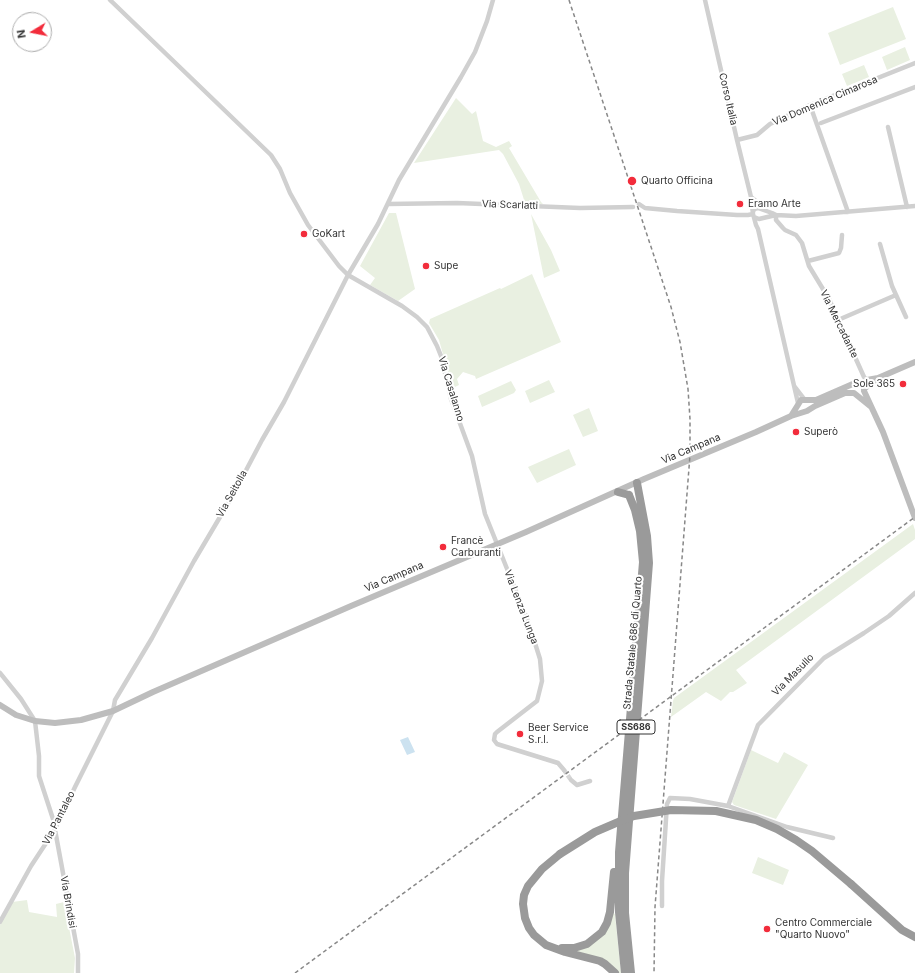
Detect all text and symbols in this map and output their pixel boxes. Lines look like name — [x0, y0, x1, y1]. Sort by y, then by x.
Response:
north arrow — [12, 12, 52, 52]
text: N — [14, 29, 29, 39]
street label: Corso Italia — [716, 72, 740, 126]
street label: Via Domenica Cimarosa — [771, 73, 879, 129]
marker: Quarto Officina — [626, 175, 638, 187]
place label: Quarto Officina — [641, 175, 713, 187]
street label: Via Scarlatti — [482, 198, 538, 212]
place label: Eramo Arte — [748, 198, 801, 210]
marker: Eramo Arte — [735, 199, 745, 209]
place label: GoKart — [312, 228, 345, 240]
marker: GoKart — [299, 229, 309, 239]
place label: Supe — [434, 260, 458, 272]
marker: Supe — [421, 261, 431, 271]
street label: Via Mercadante — [817, 288, 861, 360]
street label: Via Casalanno — [435, 355, 467, 423]
place label: Sole 365 — [853, 378, 895, 390]
marker: Sole 365 — [898, 379, 908, 389]
place label: Superò — [804, 426, 838, 438]
marker: Superò — [791, 427, 801, 437]
street label: Via Campana — [660, 431, 722, 467]
street label: Via Seitolla — [214, 468, 250, 520]
place label: Francè Carburanti — [451, 535, 501, 558]
marker: Francè Carburanti — [438, 542, 448, 552]
street label: Via Campana — [363, 559, 425, 595]
street label: Via Lenza Lunga — [501, 568, 541, 646]
street label: Strada Statale 686 di Quarto — [621, 576, 645, 710]
street label: Via Masullo — [770, 652, 816, 698]
road number: SS686 — [617, 720, 655, 734]
place label: Beer Service S.r.l. — [528, 722, 589, 746]
marker: Beer Service S.r.l. — [515, 729, 525, 739]
street label: Via Pantaleo — [40, 789, 78, 847]
street label: Via Brindisi — [58, 875, 78, 929]
place label: Centro Commerciale "Quarto Nuovo" — [775, 917, 872, 940]
marker: Centro Commerciale "Quarto Nuovo" — [762, 924, 772, 934]

